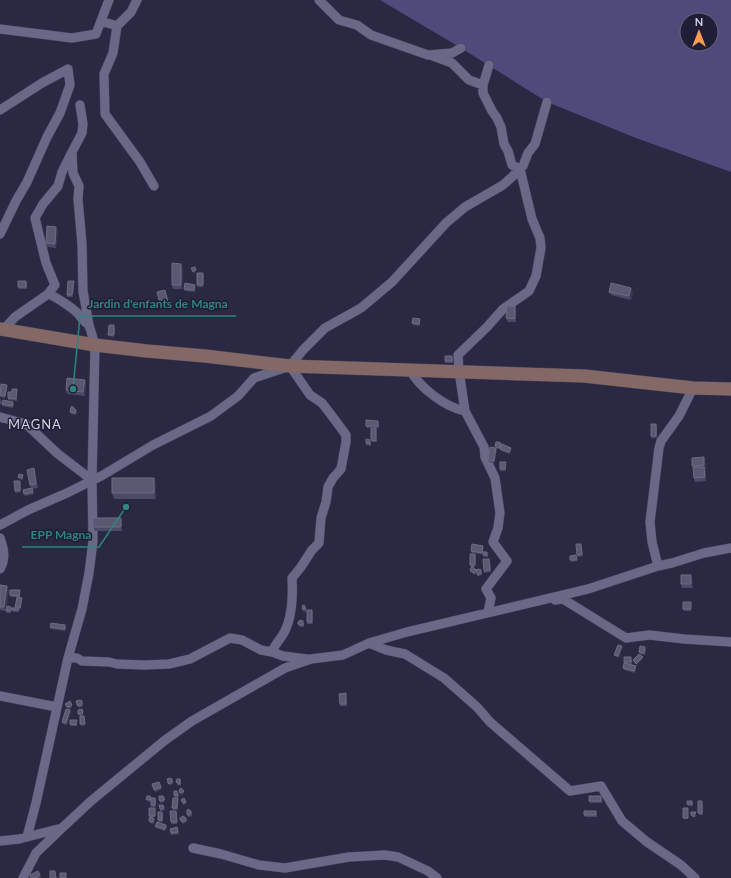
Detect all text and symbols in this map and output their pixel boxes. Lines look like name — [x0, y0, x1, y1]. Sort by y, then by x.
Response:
north arrow — [679, 12, 719, 52]
text: N — [695, 15, 703, 28]
callout: Jardin d'enfants de Magna — [80, 292, 236, 316]
text: Jardin d'enfants de Magna — [88, 296, 228, 311]
district label: MAGNA — [8, 416, 62, 432]
callout: EPP Magna — [22, 523, 99, 547]
text: EPP Magna — [31, 527, 91, 542]

